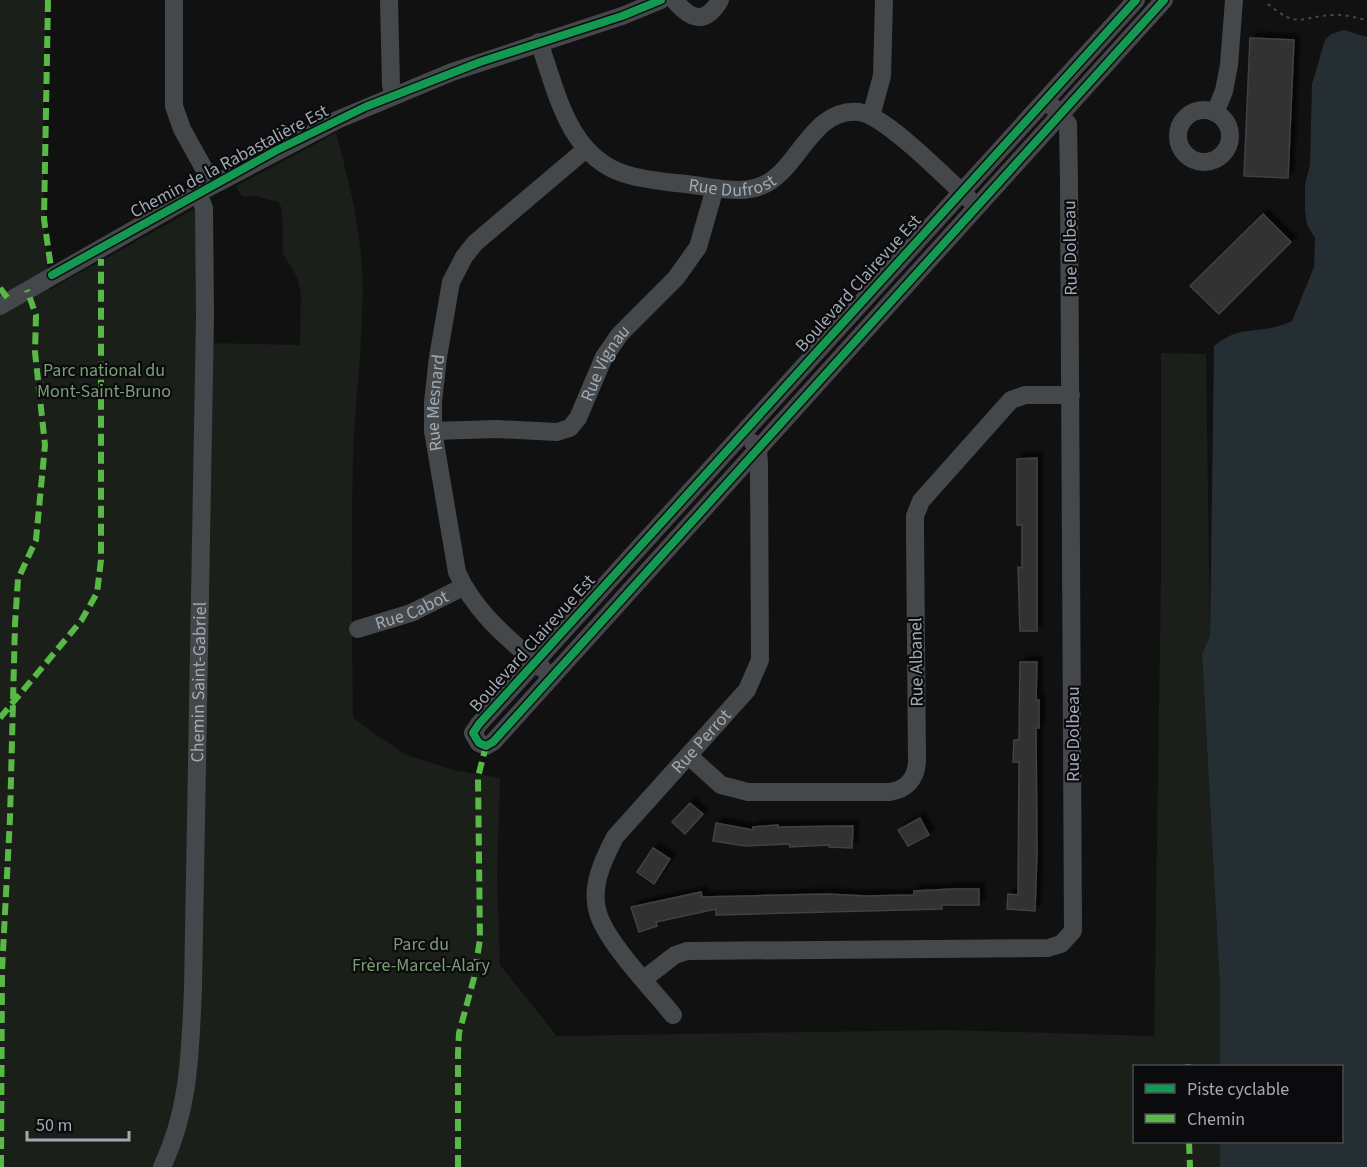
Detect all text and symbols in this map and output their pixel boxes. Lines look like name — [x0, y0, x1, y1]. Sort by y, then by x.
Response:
street label: Chemin de la Rabastalière Est — [126, 99, 333, 224]
street label: Rue Dufrost — [687, 169, 781, 203]
street label: Rue Dolbeau — [1057, 200, 1084, 296]
street label: Boulevard Clairevue Est — [790, 209, 927, 358]
street label: Rue Vignau — [575, 319, 636, 405]
street label: Rue Mesnard — [421, 353, 451, 453]
park label: Parc national du Mont-Saint-Bruno — [37, 358, 171, 404]
street label: Boulevard Clairevue Est — [464, 569, 601, 718]
street label: Rue Cabot — [372, 584, 453, 636]
street label: Chemin Saint-Gabriel — [185, 602, 213, 763]
street label: Rue Albanel — [903, 617, 930, 707]
street label: Rue Dolbeau — [1061, 686, 1086, 782]
street label: Rue Perrot — [666, 704, 737, 779]
park label: Parc du Frère-Marcel-Alary — [352, 932, 491, 978]
legend — [1133, 1065, 1343, 1143]
text: Piste cyclable — [1187, 1077, 1289, 1102]
scale bar — [27, 1104, 129, 1142]
text: Chemin — [1187, 1107, 1245, 1132]
text: 50 m — [36, 1113, 72, 1138]

